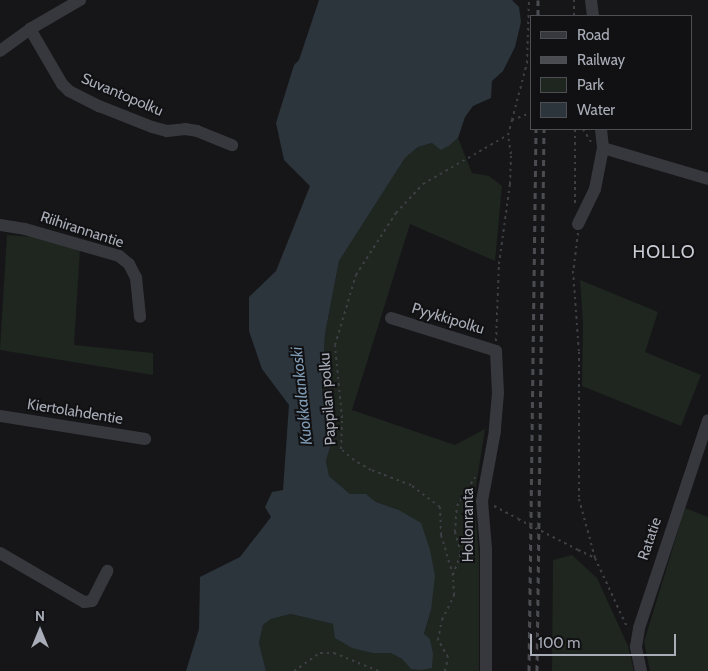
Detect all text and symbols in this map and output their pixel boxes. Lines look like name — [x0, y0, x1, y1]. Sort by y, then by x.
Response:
legend — [530, 15, 693, 130]
text: Road — [577, 26, 610, 44]
text: Railway — [577, 51, 625, 69]
street label: Suvantopolku — [78, 70, 166, 120]
text: Park — [577, 76, 604, 94]
text: Water — [577, 101, 615, 119]
street label: Riihirannantie — [38, 208, 126, 252]
district label: HOLLO — [632, 241, 696, 263]
street label: Pyykkipolku — [409, 299, 487, 339]
water label: Kuokkalankoski — [287, 346, 317, 446]
street label: Pappilan polku — [316, 352, 340, 446]
street label: Kiertolahdentie — [26, 396, 124, 428]
street label: Hollonranta — [460, 488, 478, 562]
street label: Ratatie — [634, 515, 666, 563]
north arrow — [15, 606, 65, 656]
text: N — [35, 607, 45, 625]
scale bar — [533, 624, 679, 656]
text: 100 m — [538, 634, 580, 652]

